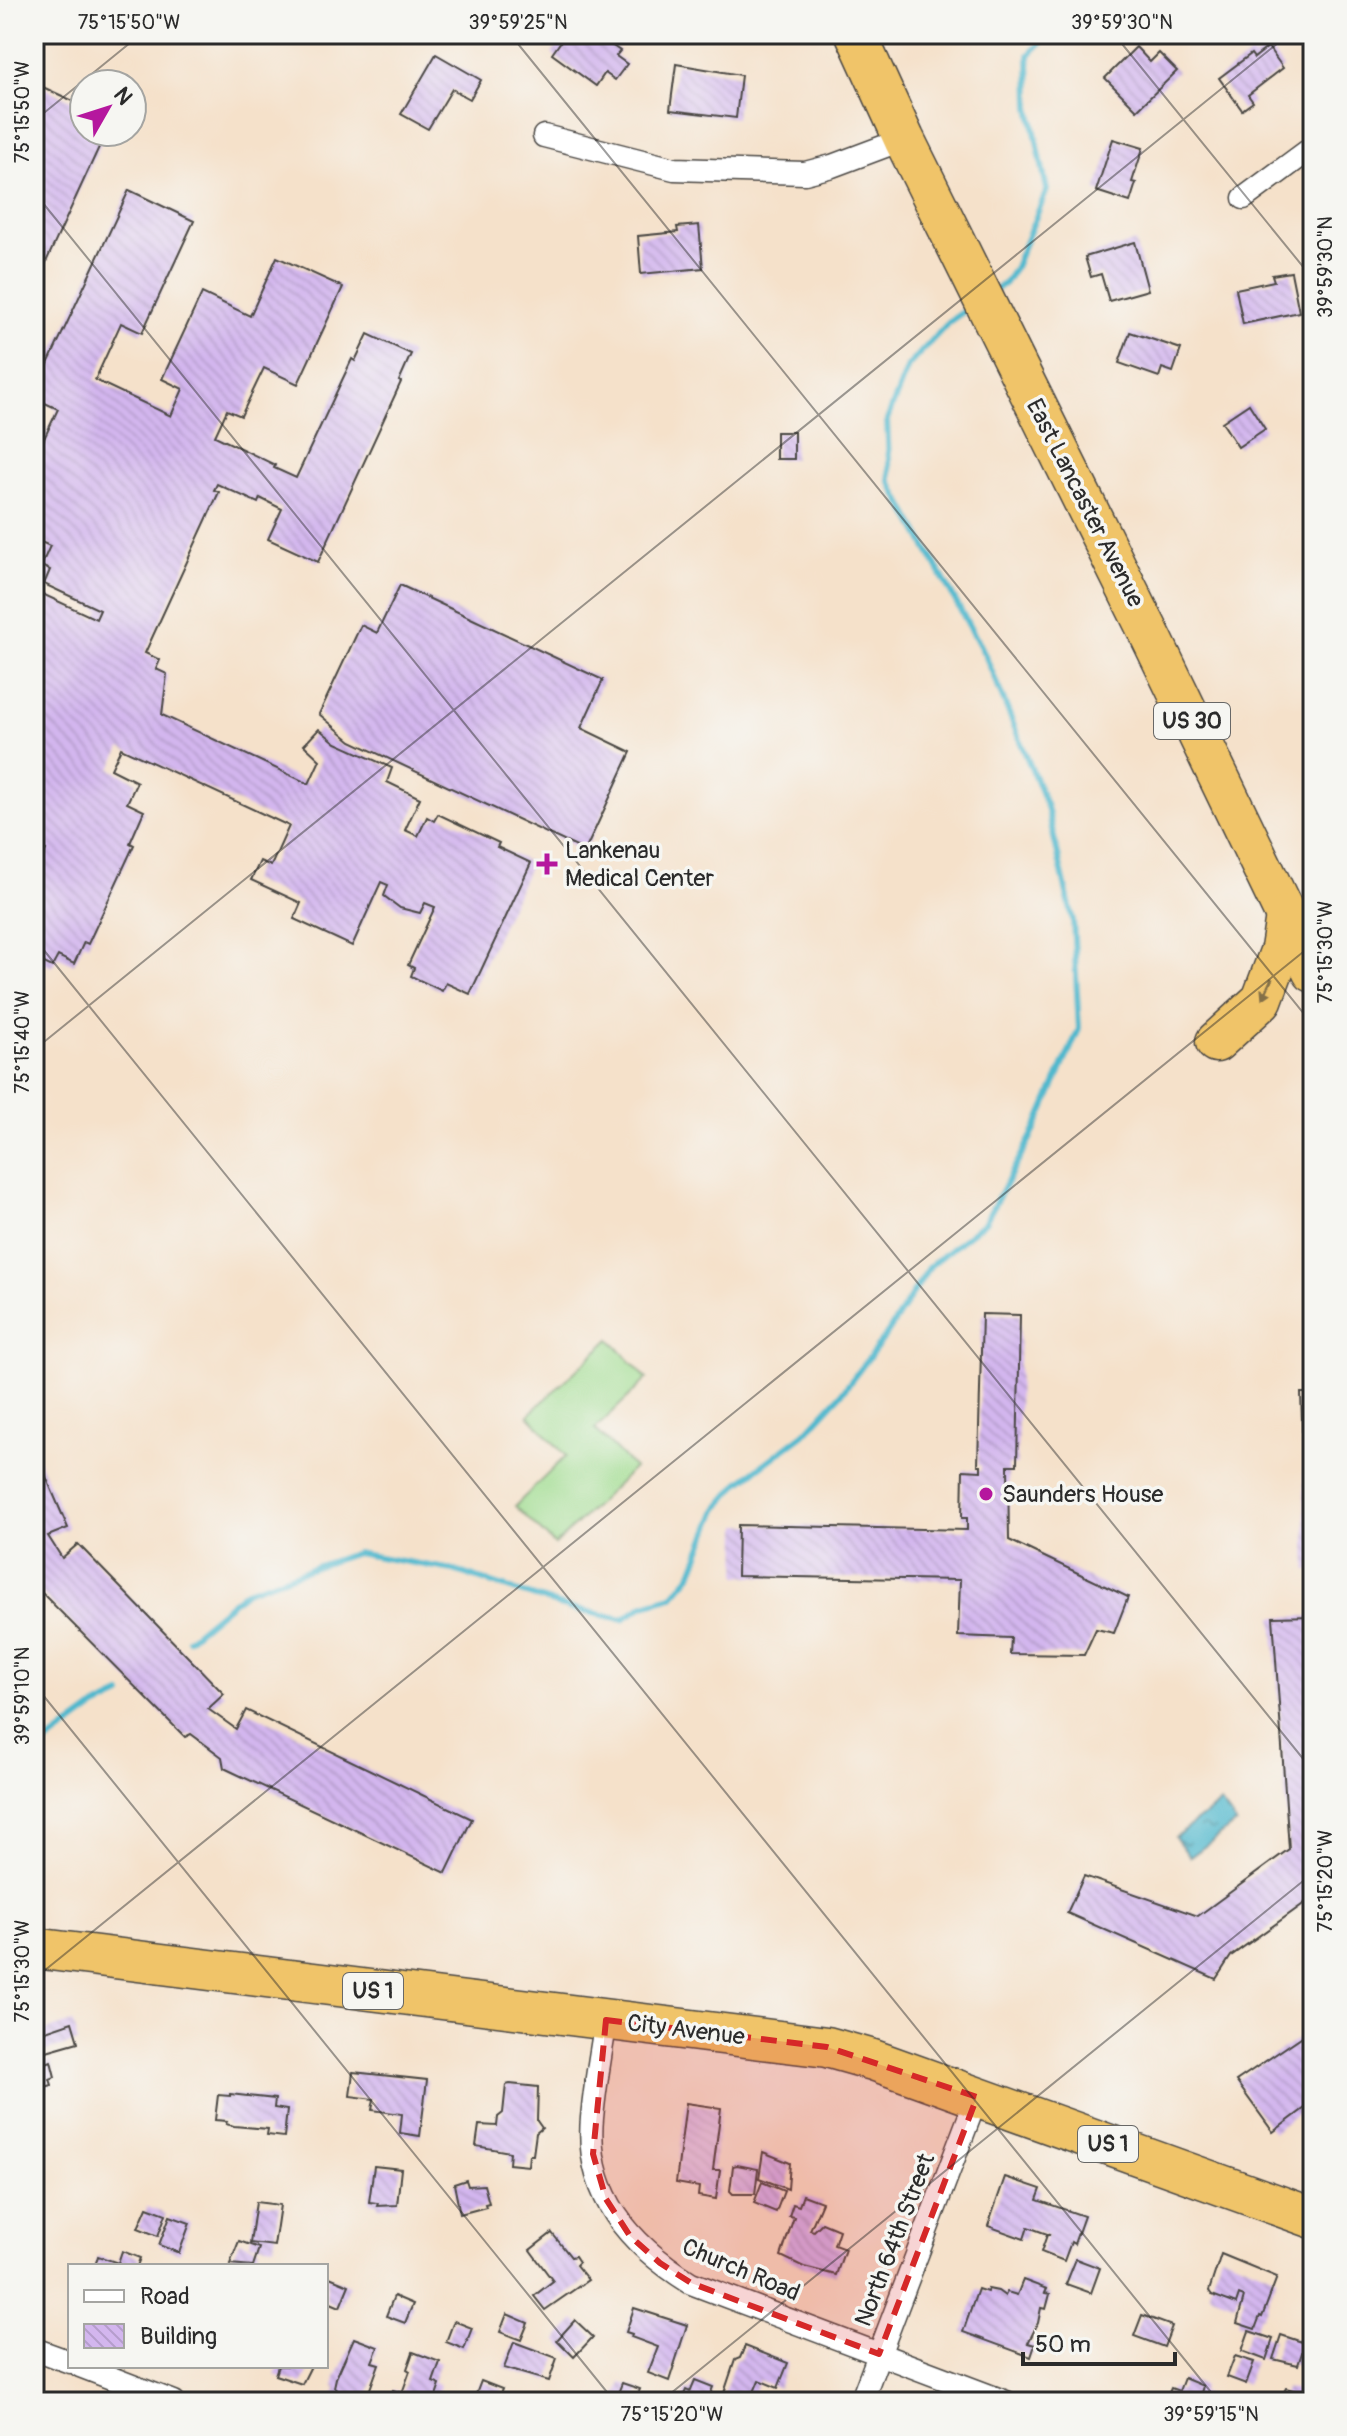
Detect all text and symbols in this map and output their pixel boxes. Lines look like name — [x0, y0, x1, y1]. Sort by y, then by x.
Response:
text: 75°15'50"W — [78, 10, 180, 35]
text: 39°59'25"N — [469, 10, 567, 35]
text: 39°59'30"N — [1071, 10, 1173, 35]
text: 75°15'50"W — [10, 61, 35, 163]
north arrow — [68, 68, 148, 148]
text: N — [107, 81, 138, 111]
text: 39°59'30"N — [1313, 216, 1338, 318]
street label: East Lancaster Avenue — [1020, 394, 1150, 612]
road number: US 30 — [1154, 703, 1230, 739]
place label: Lankenau Medical Center — [565, 836, 714, 893]
marker: Lankenau Medical Center — [536, 853, 558, 875]
text: 75°15'30"W — [1313, 901, 1338, 1003]
one-way arrow — [1260, 977, 1274, 1000]
text: 75°15'40"W — [10, 990, 35, 1094]
place label: Saunders House — [1002, 1480, 1164, 1509]
marker: Saunders House — [977, 1485, 995, 1503]
text: 39°59'10"N — [10, 1647, 35, 1745]
text: 75°15'20"W — [1313, 1830, 1338, 1932]
text: 75°15'30"W — [10, 1920, 35, 2022]
road number: US 1 — [343, 1973, 403, 2009]
street label: City Avenue — [626, 2008, 746, 2052]
road number: US 1 — [1078, 2126, 1138, 2162]
street label: North 64th Street — [849, 2149, 941, 2331]
street label: Church Road — [678, 2232, 804, 2308]
legend — [68, 2264, 328, 2368]
text: Road — [140, 2282, 190, 2311]
scale bar — [1023, 2316, 1175, 2366]
text: Building — [140, 2322, 217, 2351]
text: 50 m — [1035, 2330, 1091, 2359]
text: 75°15'20"W — [621, 2402, 723, 2427]
text: 39°59'15"N — [1163, 2402, 1259, 2427]

